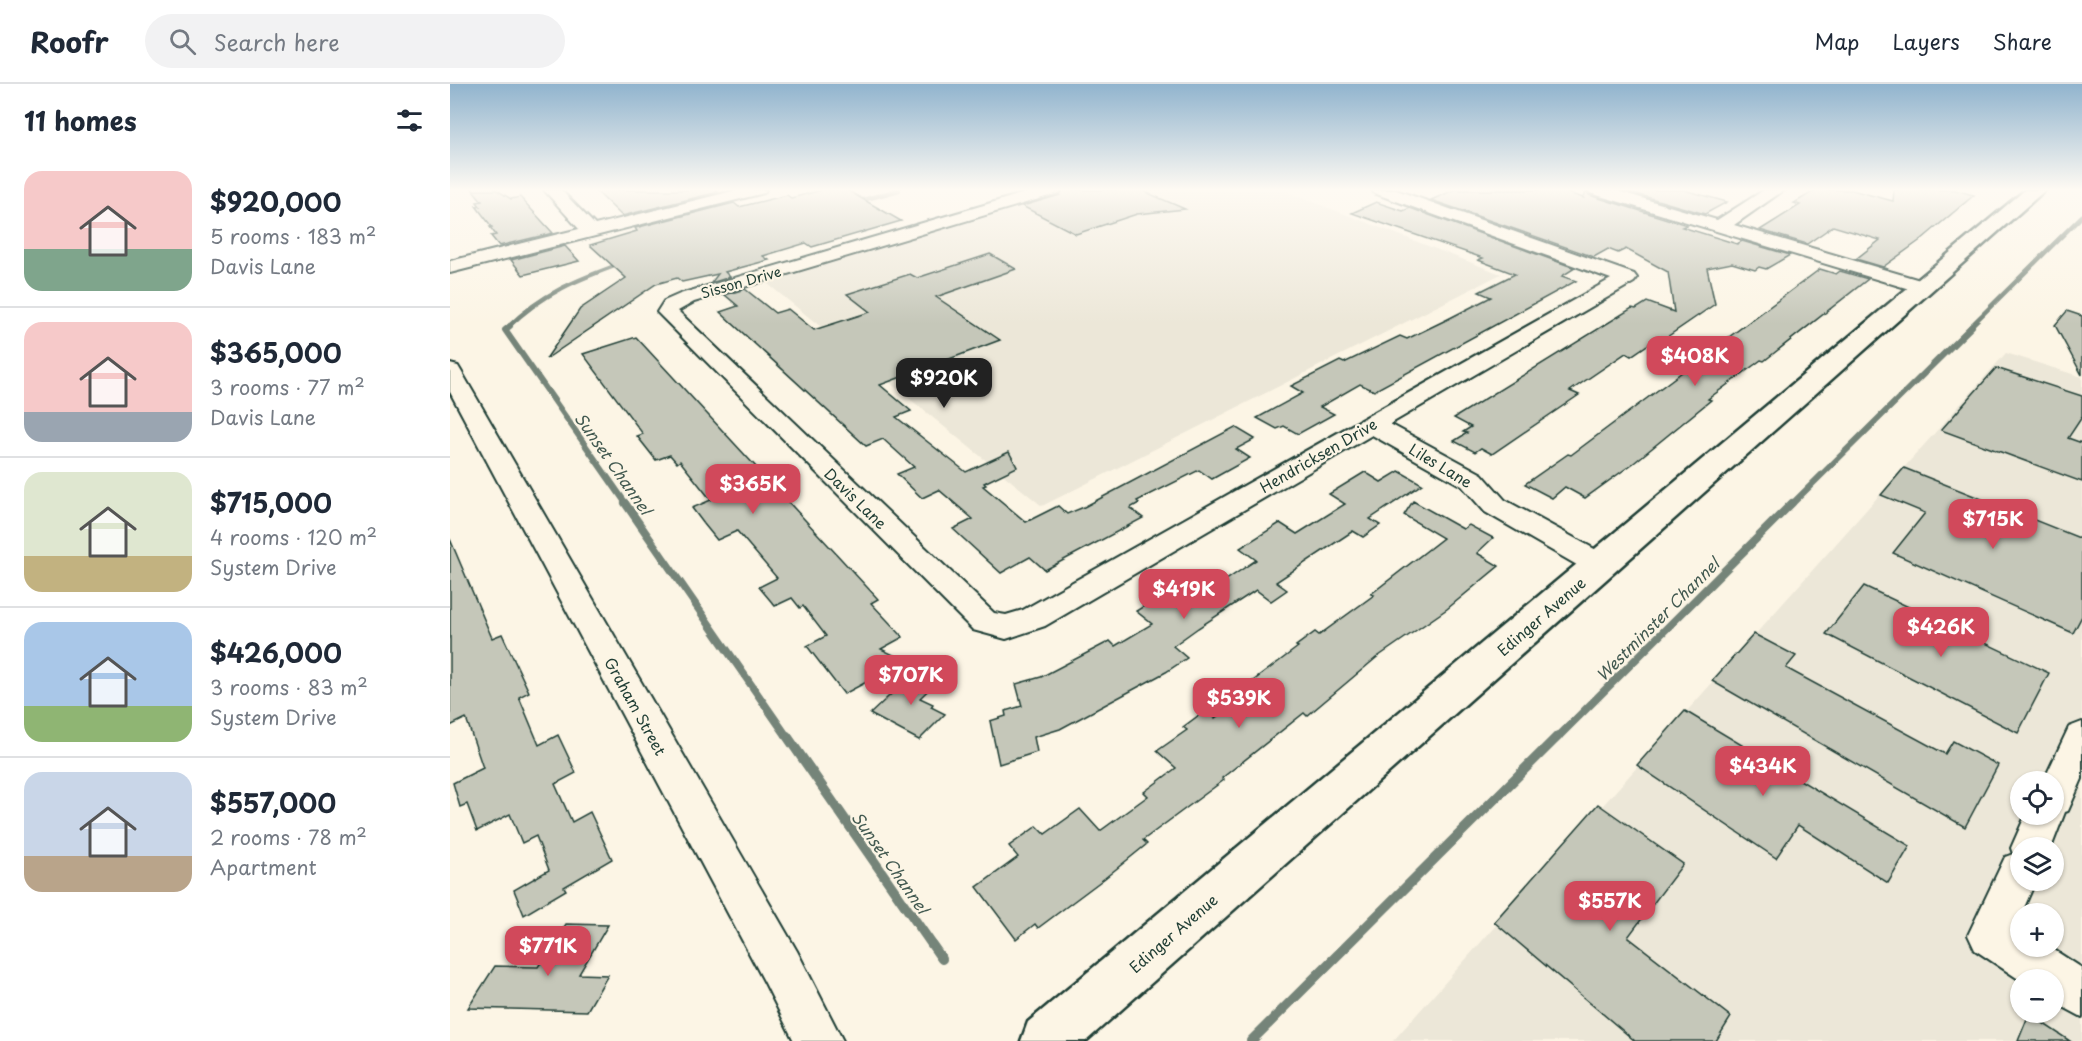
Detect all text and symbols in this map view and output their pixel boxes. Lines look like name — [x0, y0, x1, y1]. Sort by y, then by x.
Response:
search box — [145, 14, 565, 68]
text: Roofr — [30, 20, 109, 63]
icon: search — [166, 25, 199, 58]
text: Search here — [214, 25, 339, 58]
text: Map — [1815, 25, 1859, 57]
text: Layers — [1892, 25, 1960, 57]
text: Share — [1993, 25, 2052, 57]
text: 11 homes — [24, 101, 137, 140]
icon: filters — [393, 104, 426, 137]
text: $920,000 — [210, 182, 342, 221]
icon: home — [72, 195, 144, 267]
text: 5 rooms · 183 m² — [210, 221, 376, 251]
text: Davis Lane — [210, 251, 316, 281]
street label: Sisson Drive — [698, 261, 784, 303]
text: $365,000 — [210, 333, 342, 372]
pin: $408K — [1653, 336, 1737, 387]
text: $408K — [1661, 340, 1729, 370]
icon: home — [72, 346, 144, 418]
pin: $920K — [902, 358, 986, 409]
text: $920K — [910, 362, 978, 392]
text: 3 rooms · 77 m² — [210, 372, 365, 402]
text: Davis Lane — [210, 402, 316, 432]
water label: Sunset Channel — [570, 407, 660, 521]
street label: Hendricksen Drive — [1255, 412, 1381, 498]
street label: Liles Lane — [1405, 437, 1477, 493]
street label: Davis Lane — [819, 462, 893, 534]
pin: $365K — [711, 464, 795, 515]
text: $365K — [719, 468, 787, 498]
text: $715,000 — [210, 483, 332, 522]
icon: home — [72, 496, 144, 568]
pin: $715K — [1951, 499, 2035, 550]
text: $715K — [1962, 503, 2024, 533]
text: 4 rooms · 120 m² — [210, 522, 377, 552]
water label: Westminster Channel — [1590, 550, 1726, 686]
text: System Drive — [210, 552, 337, 582]
pin: $419K — [1142, 569, 1226, 620]
street label: Edinger Avenue — [1492, 571, 1590, 661]
text: $419K — [1153, 573, 1215, 603]
pin: $426K — [1899, 607, 1983, 658]
text: $426K — [1907, 611, 1975, 641]
text: $426,000 — [210, 633, 342, 672]
icon: home — [72, 646, 144, 718]
street label: Graham Street — [599, 653, 673, 759]
pin: $707K — [869, 655, 953, 706]
text: $707K — [879, 659, 943, 689]
text: 3 rooms · 83 m² — [210, 672, 368, 702]
pin: $539K — [1197, 678, 1281, 729]
text: $539K — [1207, 682, 1271, 712]
text: System Drive — [210, 702, 337, 732]
pin: $434K — [1721, 746, 1805, 797]
text: $434K — [1729, 750, 1797, 780]
map controls — [2010, 771, 2064, 1023]
button: locate — [2010, 771, 2064, 825]
text: $557,000 — [210, 783, 336, 822]
icon: home — [72, 796, 144, 868]
water label: Sunset Channel — [847, 806, 937, 920]
text: 2 rooms · 78 m² — [210, 822, 367, 852]
button: layers — [2010, 837, 2064, 891]
text: Apartment — [210, 852, 317, 882]
pin: $557K — [1568, 881, 1652, 932]
text: $557K — [1578, 885, 1642, 915]
street label: Edinger Avenue — [1124, 888, 1222, 978]
button: + — [2010, 903, 2064, 957]
pin: $771K — [506, 926, 590, 977]
text: $771K — [519, 930, 577, 960]
button: − — [2010, 969, 2064, 1023]

